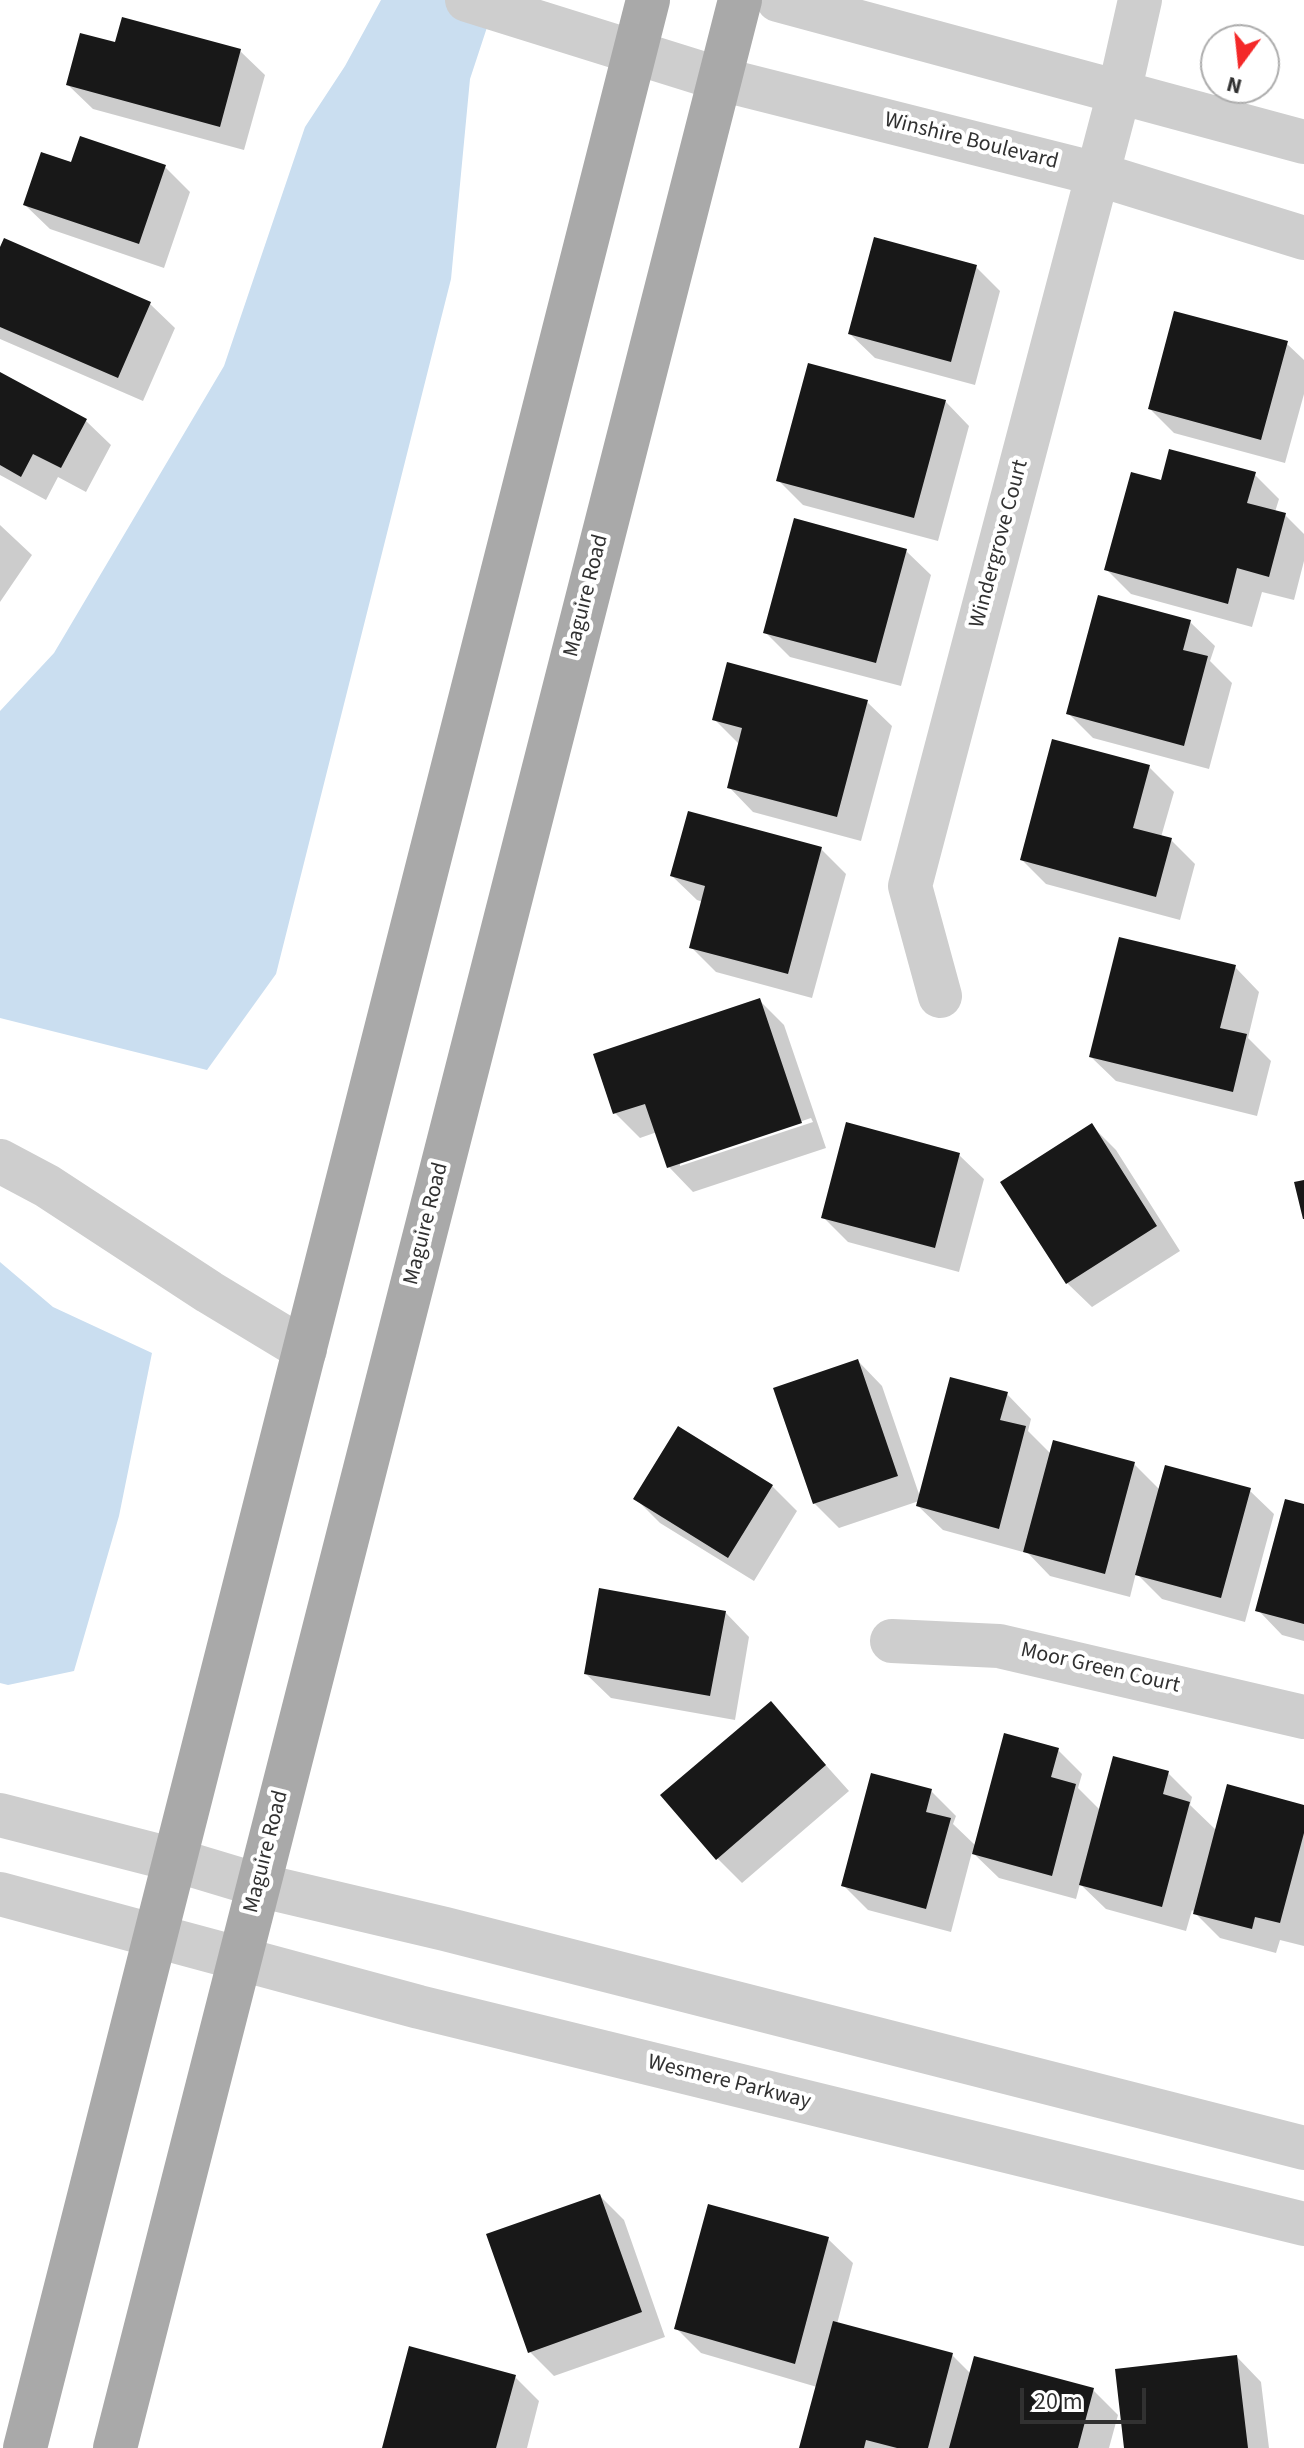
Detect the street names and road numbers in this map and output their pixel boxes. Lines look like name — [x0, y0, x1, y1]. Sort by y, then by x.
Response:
street label: Winshire Boulevard — [881, 108, 1061, 176]
street label: Windergrove Court — [965, 457, 1035, 631]
street label: Maguire Road — [559, 532, 615, 660]
street label: Maguire Road — [399, 1160, 455, 1288]
street label: Moor Green Court — [1018, 1638, 1182, 1700]
street label: Maguire Road — [239, 1788, 295, 1916]
street label: Wesmere Parkway — [645, 2050, 813, 2116]

